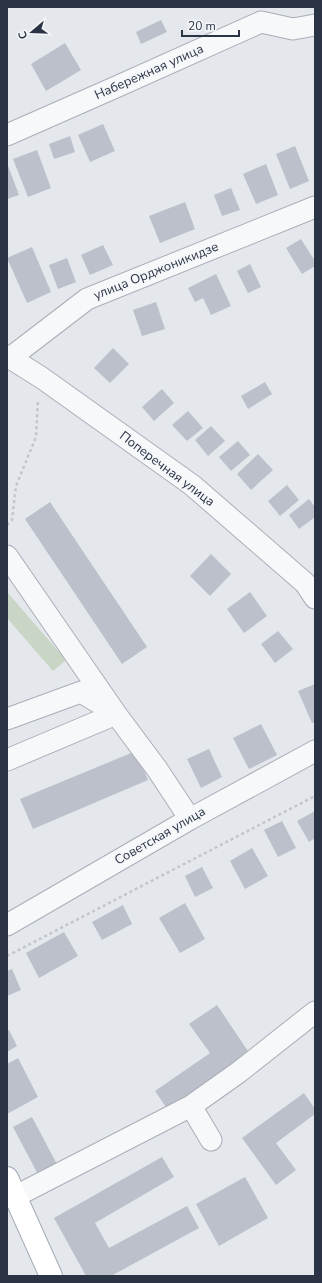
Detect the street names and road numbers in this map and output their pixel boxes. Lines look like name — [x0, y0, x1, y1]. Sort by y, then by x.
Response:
street label: Набережная улица — [92, 40, 206, 104]
street label: улица Орджоникидзе — [91, 238, 221, 304]
street label: Поперечная улица — [116, 427, 218, 511]
street label: Советская улица — [111, 803, 209, 869]

